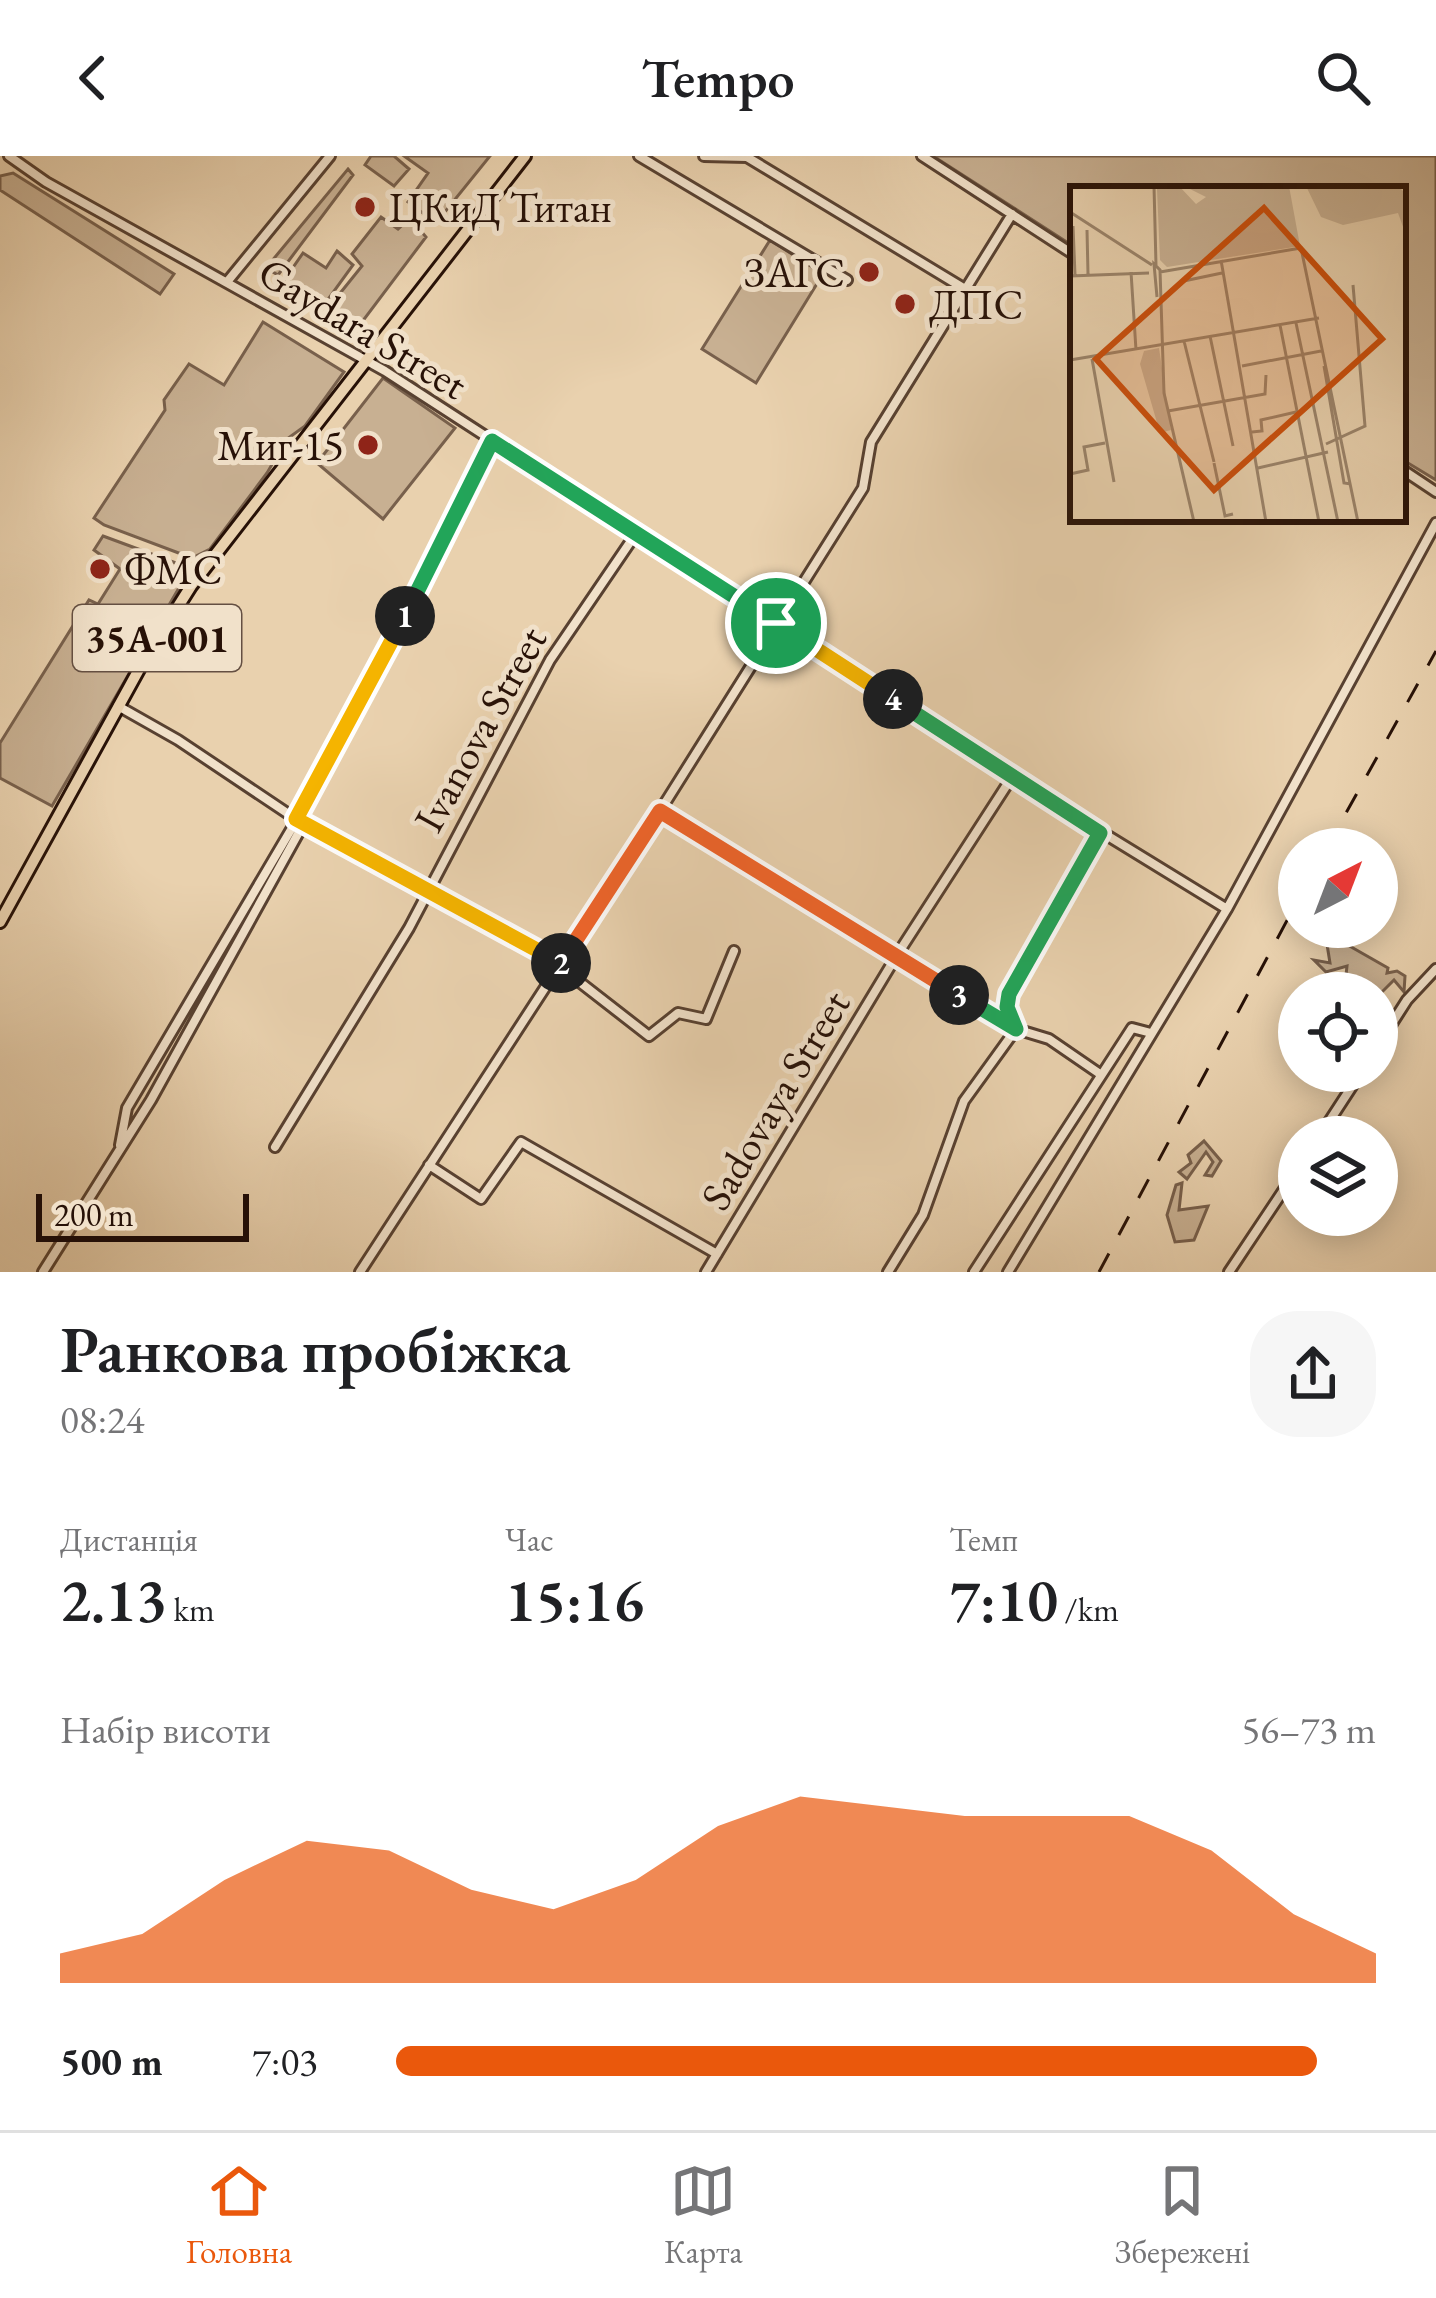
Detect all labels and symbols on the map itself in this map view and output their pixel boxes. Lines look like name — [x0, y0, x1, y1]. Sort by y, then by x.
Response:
place label: ЦКиД Титан — [389, 180, 612, 235]
inset map — [1070, 186, 1406, 522]
marker: ЦКиД Титан — [352, 194, 378, 220]
street label: Gaydara Street — [249, 244, 477, 412]
place label: ЗАГС — [744, 245, 845, 300]
marker: ЗАГС — [856, 259, 882, 285]
place label: ДПС — [929, 277, 1023, 332]
marker: ДПС — [892, 291, 918, 317]
place label: Миг-15 — [217, 418, 344, 473]
marker: Миг-15 — [355, 432, 381, 458]
place label: ФМС — [124, 542, 223, 597]
marker: ФМС — [87, 556, 113, 582]
pin — [725, 572, 827, 674]
pin: 1 — [375, 586, 435, 646]
road number: 35А-001 — [73, 605, 241, 671]
street label: Ivanova Street — [401, 617, 559, 841]
pin: 4 — [863, 669, 923, 729]
north arrow — [1278, 828, 1398, 948]
pin: 2 — [531, 933, 591, 993]
pin: 3 — [929, 965, 989, 1025]
street label: Sadovaya Street — [688, 980, 862, 1220]
scale bar — [36, 1188, 249, 1241]

